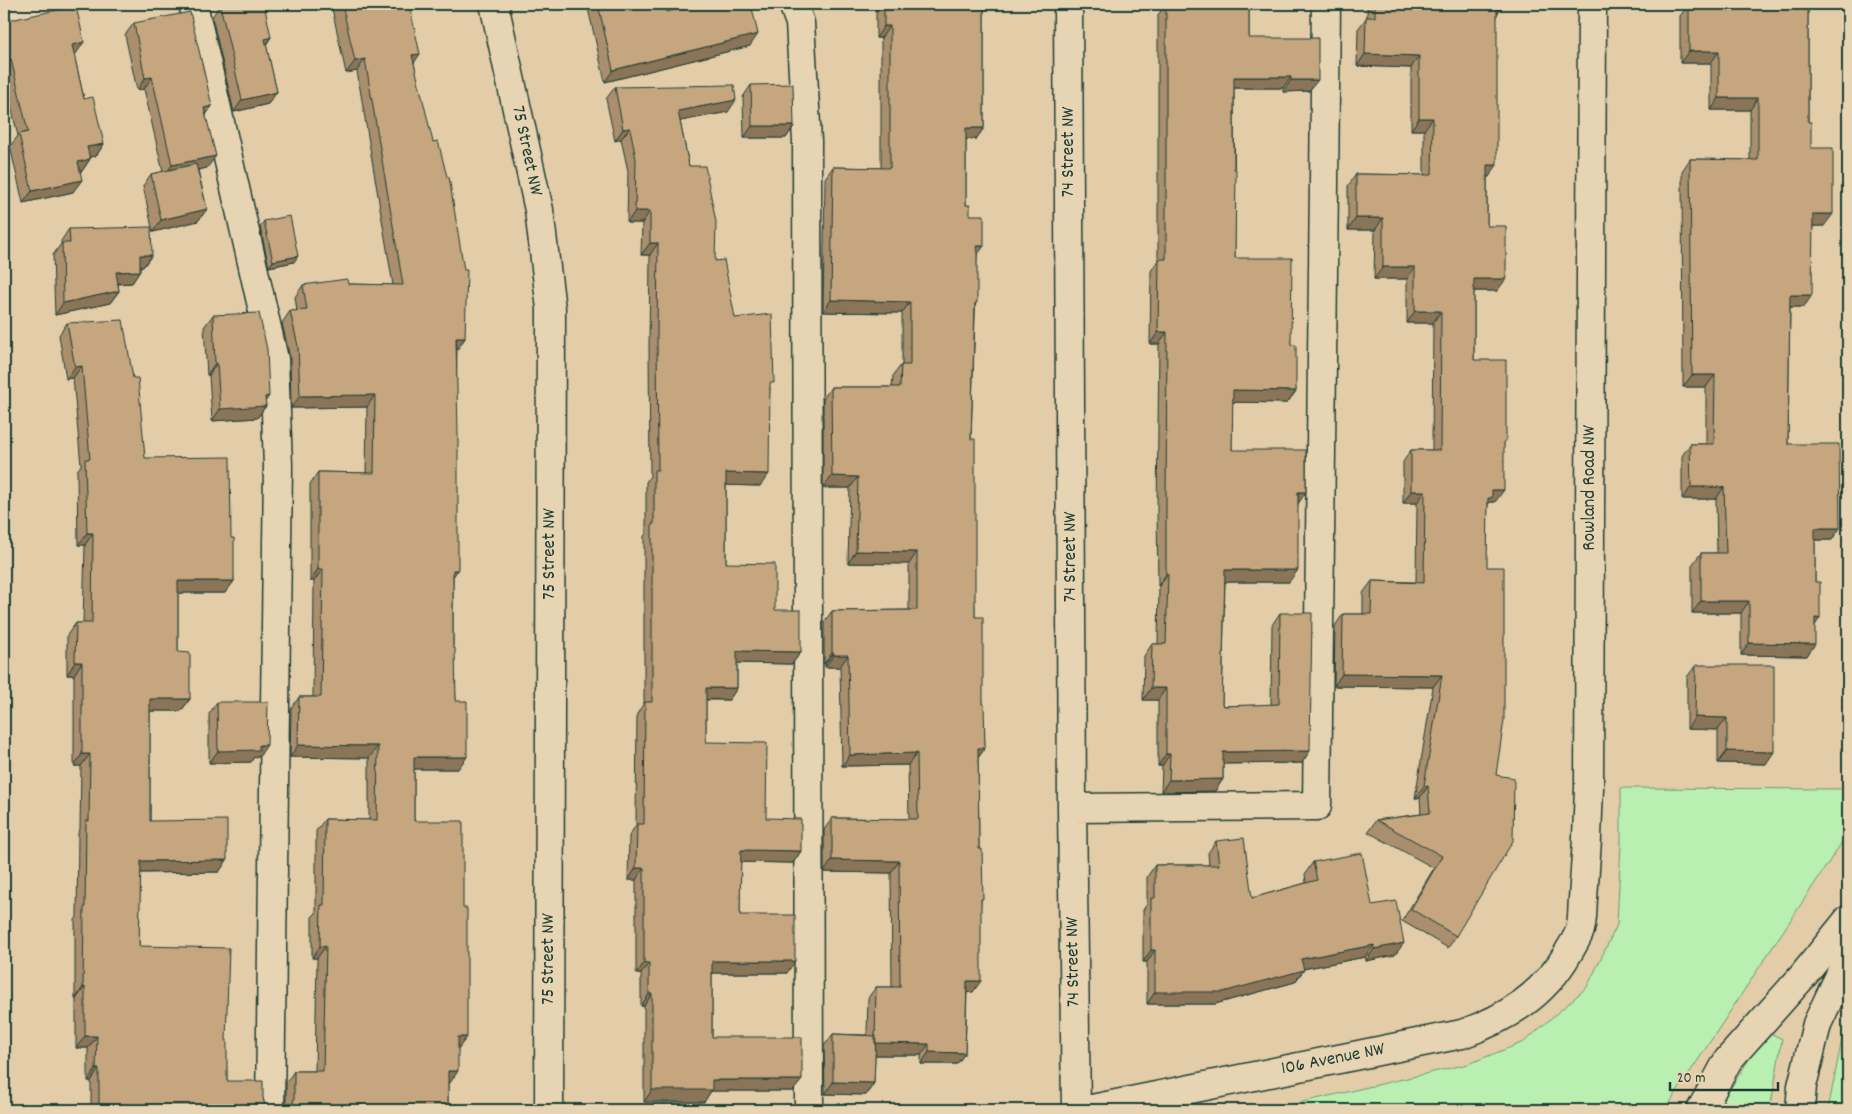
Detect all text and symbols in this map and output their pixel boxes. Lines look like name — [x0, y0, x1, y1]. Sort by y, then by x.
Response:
street label: 75 Street NW — [503, 104, 549, 199]
street label: 74 Street NW — [1056, 107, 1083, 197]
street label: Rowland Road NW — [1577, 425, 1604, 551]
street label: 75 Street NW — [537, 508, 564, 600]
street label: 74 Street NW — [1058, 512, 1085, 602]
street label: 75 Street NW — [536, 913, 563, 1005]
street label: 74 Street NW — [1060, 917, 1088, 1007]
street label: 106 Avenue NW — [1279, 1037, 1387, 1083]
scale bar — [1670, 1059, 1777, 1091]
text: 20 m — [1677, 1068, 1705, 1090]

